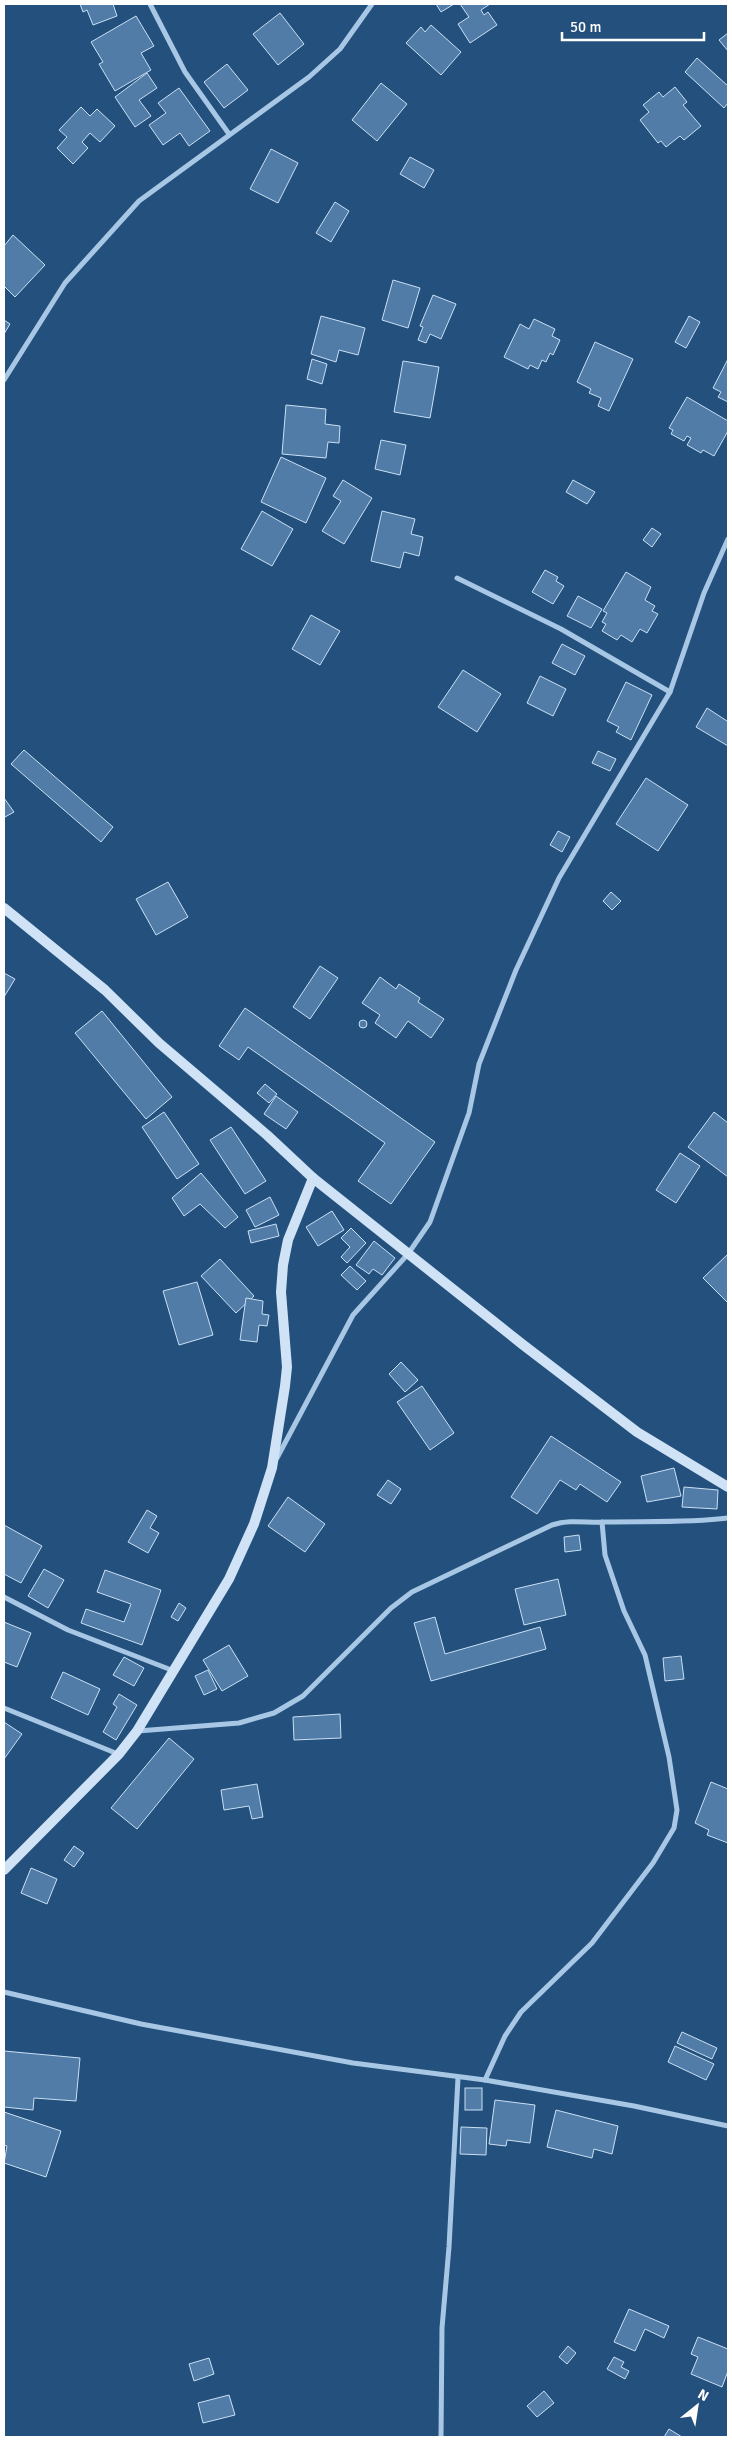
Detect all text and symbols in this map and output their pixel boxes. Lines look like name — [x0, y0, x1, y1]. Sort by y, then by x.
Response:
scale bar — [562, 10, 704, 42]
text: 50 m — [570, 18, 601, 36]
north arrow — [672, 2381, 722, 2431]
text: N — [695, 2385, 712, 2405]

